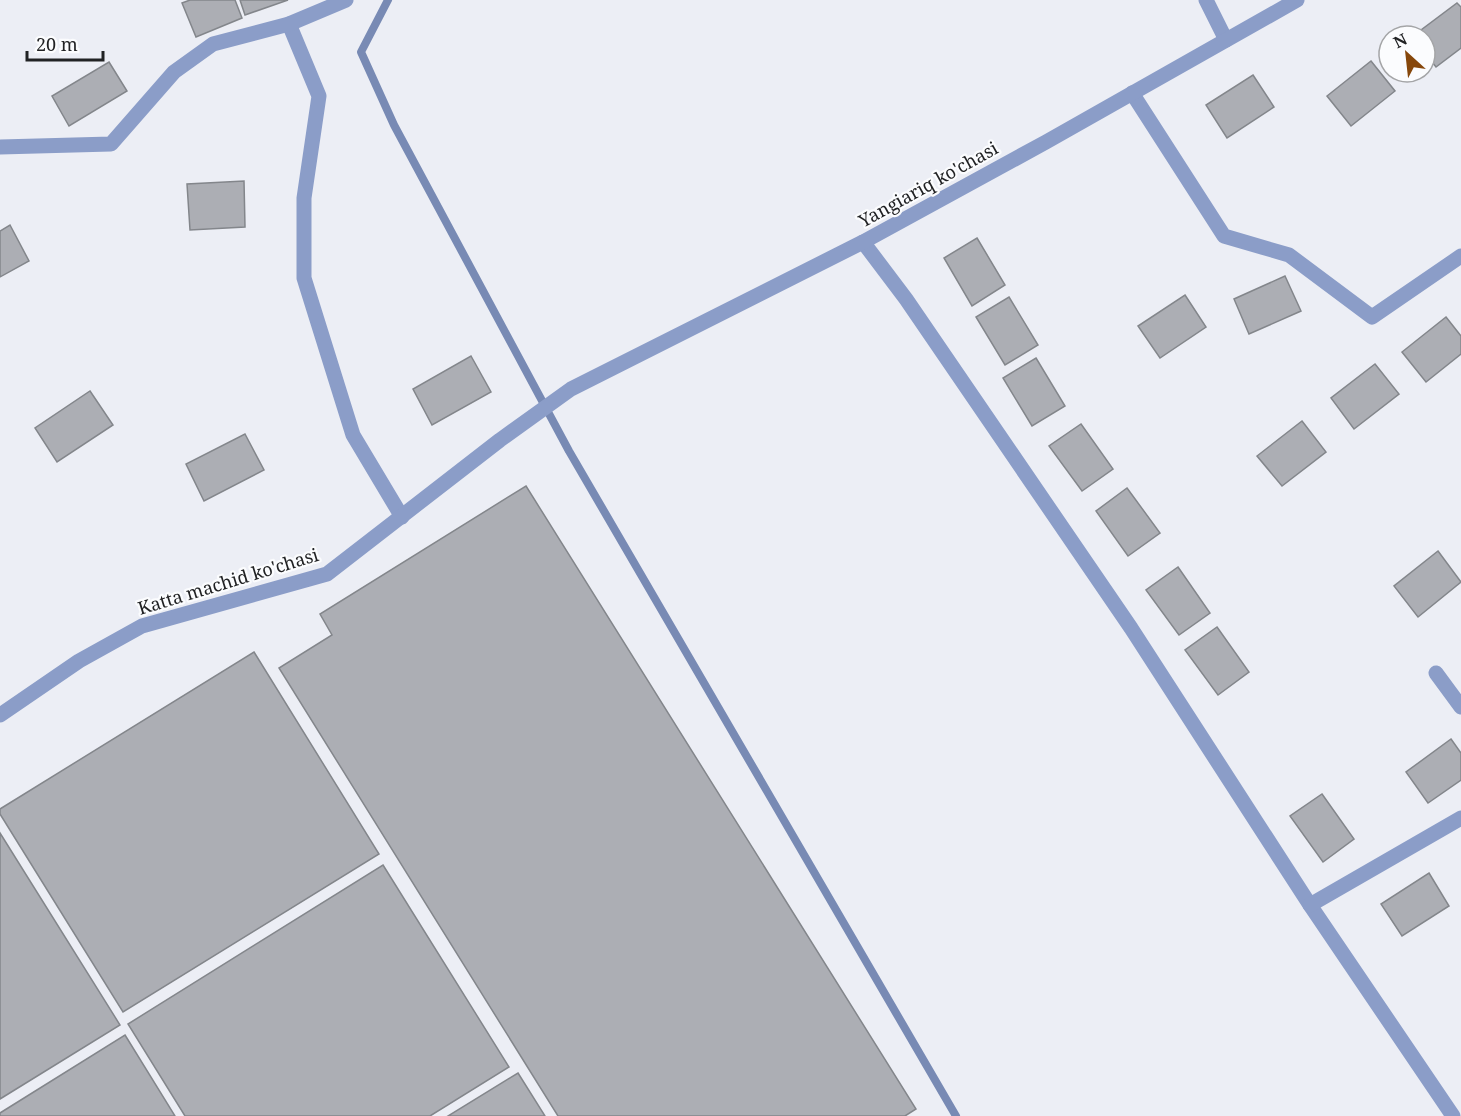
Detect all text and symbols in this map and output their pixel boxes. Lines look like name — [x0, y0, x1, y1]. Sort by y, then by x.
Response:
scale bar — [27, 24, 104, 62]
north arrow — [1377, 24, 1437, 84]
text: N — [1390, 28, 1411, 53]
text: 20 m — [36, 32, 78, 56]
street label: Yangiariq ko'chasi — [853, 136, 1002, 233]
street label: Katta machid ko'chasi — [135, 542, 321, 620]

